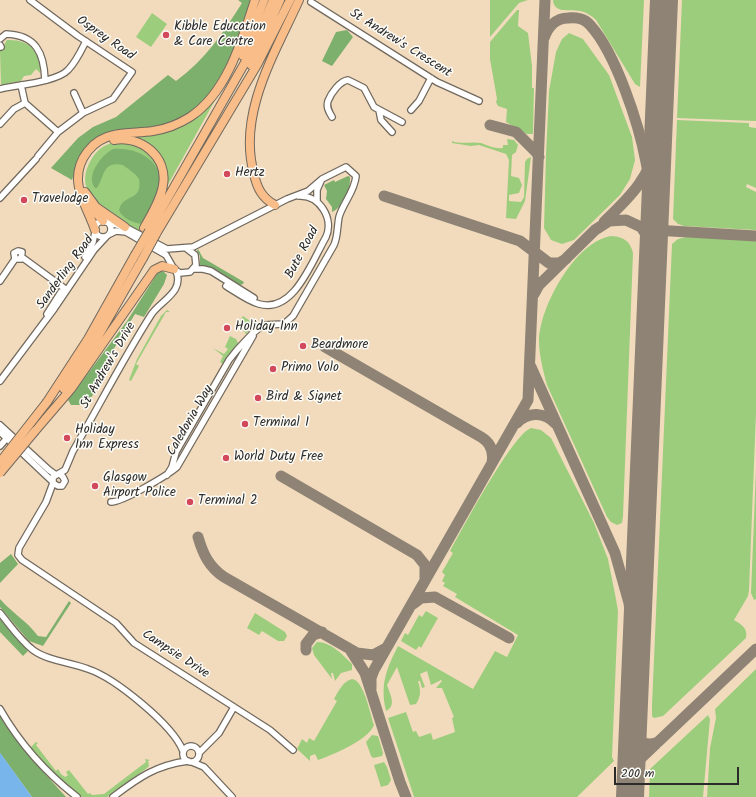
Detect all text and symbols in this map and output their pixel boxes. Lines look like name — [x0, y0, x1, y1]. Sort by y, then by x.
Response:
street label: St Andrew's Crescent — [346, 6, 454, 82]
street label: Osprey Road — [73, 13, 137, 65]
place label: Kibble Education & Care Centre — [174, 20, 266, 51]
marker: Kibble Education & Care Centre — [161, 30, 171, 40]
place label: Hertz — [235, 166, 265, 182]
marker: Hertz — [222, 169, 232, 179]
place label: Travelodge — [32, 192, 88, 208]
marker: Travelodge — [19, 195, 29, 205]
street label: Bute Road — [283, 224, 323, 282]
street label: Sanderling Road — [34, 233, 98, 313]
street label: St Andrew's Drive — [78, 320, 140, 412]
place label: Holiday Inn — [235, 320, 298, 336]
marker: Holiday Inn — [222, 323, 232, 333]
place label: Beardmore — [311, 338, 368, 354]
marker: Beardmore — [298, 341, 308, 351]
place label: Primo Volo — [281, 361, 339, 377]
marker: Primo Volo — [268, 364, 278, 374]
street label: Caledonia Way — [164, 383, 218, 459]
place label: Bird & Signet — [266, 390, 342, 406]
marker: Bird & Signet — [253, 393, 263, 403]
place label: Terminal 1 — [253, 416, 309, 432]
marker: Terminal 1 — [240, 419, 250, 429]
place label: Holiday Inn Express — [75, 423, 139, 454]
marker: Holiday Inn Express — [62, 433, 72, 443]
place label: World Duty Free — [234, 450, 323, 466]
marker: World Duty Free — [221, 453, 231, 463]
place label: Glasgow Airport Police — [103, 471, 176, 502]
marker: Glasgow Airport Police — [90, 481, 100, 491]
place label: Terminal 2 — [198, 494, 258, 510]
marker: Terminal 2 — [185, 497, 195, 507]
street label: Campsie Drive — [138, 627, 212, 683]
scale bar — [616, 759, 741, 785]
text: 200 m — [621, 764, 654, 783]

